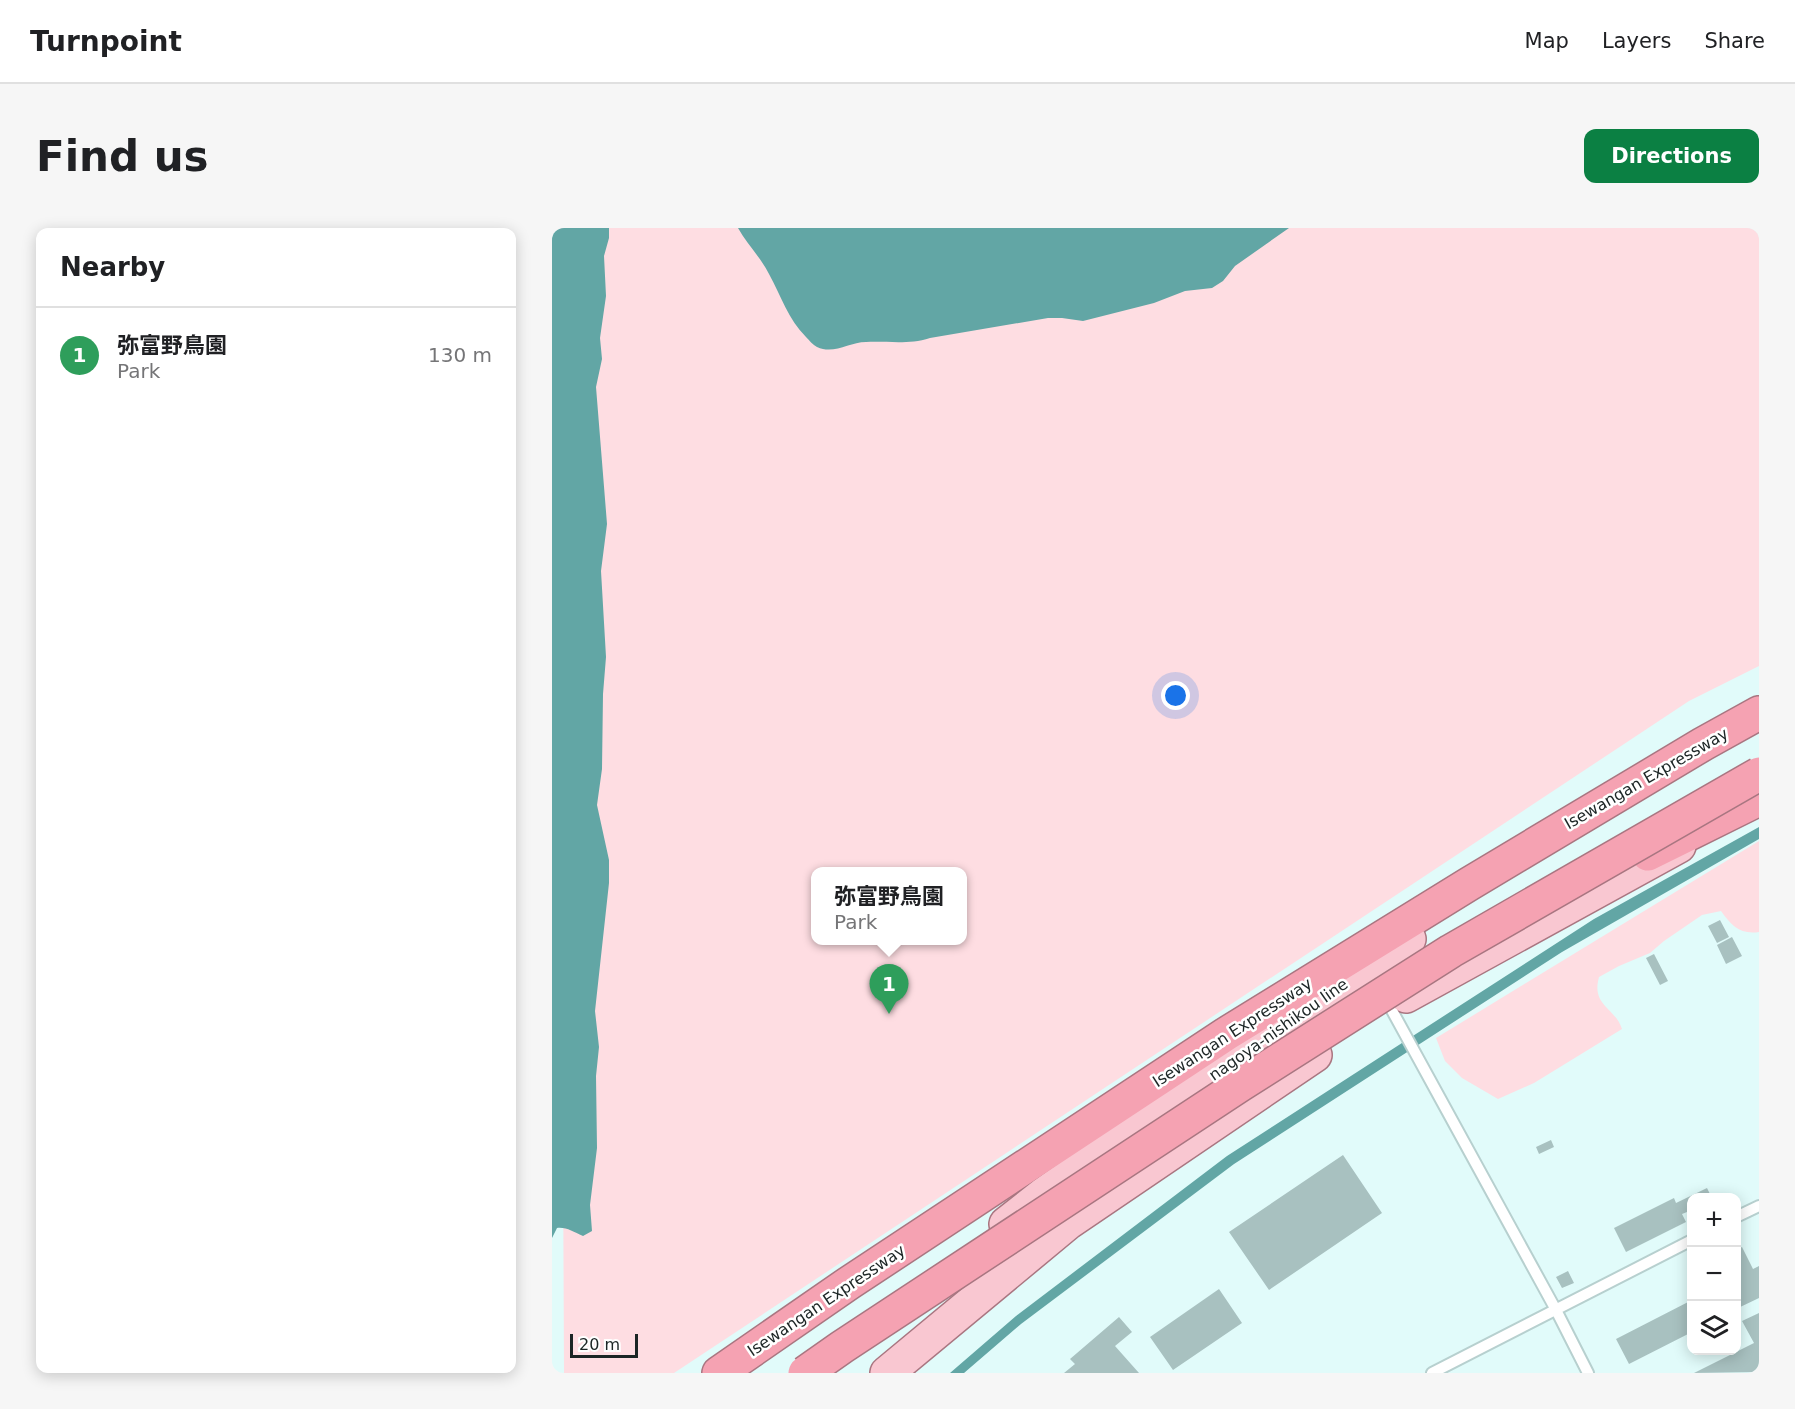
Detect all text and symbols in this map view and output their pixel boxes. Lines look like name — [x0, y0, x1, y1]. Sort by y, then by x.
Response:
text: Turnpoint — [30, 25, 182, 58]
text: Map — [1525, 29, 1569, 53]
text: Layers — [1602, 29, 1671, 53]
text: Share — [1704, 29, 1765, 53]
button: Directions — [1584, 129, 1759, 183]
text: Find us — [36, 132, 209, 181]
text: Nearby — [60, 252, 165, 282]
text: 弥富野鳥園 — [117, 333, 227, 358]
text: 1 — [73, 343, 86, 367]
text: 130 m — [428, 343, 492, 367]
text: Park — [117, 359, 160, 383]
your location — [1161, 681, 1190, 710]
street label: Isewangan Expressway — [1561, 724, 1732, 833]
popup — [811, 867, 967, 945]
text: 弥富野鳥園 — [834, 884, 944, 909]
text: Park — [834, 910, 877, 934]
pin: 1 — [870, 964, 908, 1014]
street label: Isewangan Expressway — [1149, 974, 1315, 1091]
street label: nagoya-nishikou line — [1205, 974, 1351, 1085]
map controls — [1687, 1193, 1741, 1355]
button: + — [1687, 1193, 1741, 1247]
street label: Isewangan Expressway — [744, 1241, 909, 1360]
button: − — [1687, 1247, 1741, 1301]
button: layers — [1687, 1301, 1741, 1355]
scale bar — [570, 1331, 638, 1358]
text: 20 m — [579, 1335, 620, 1354]

